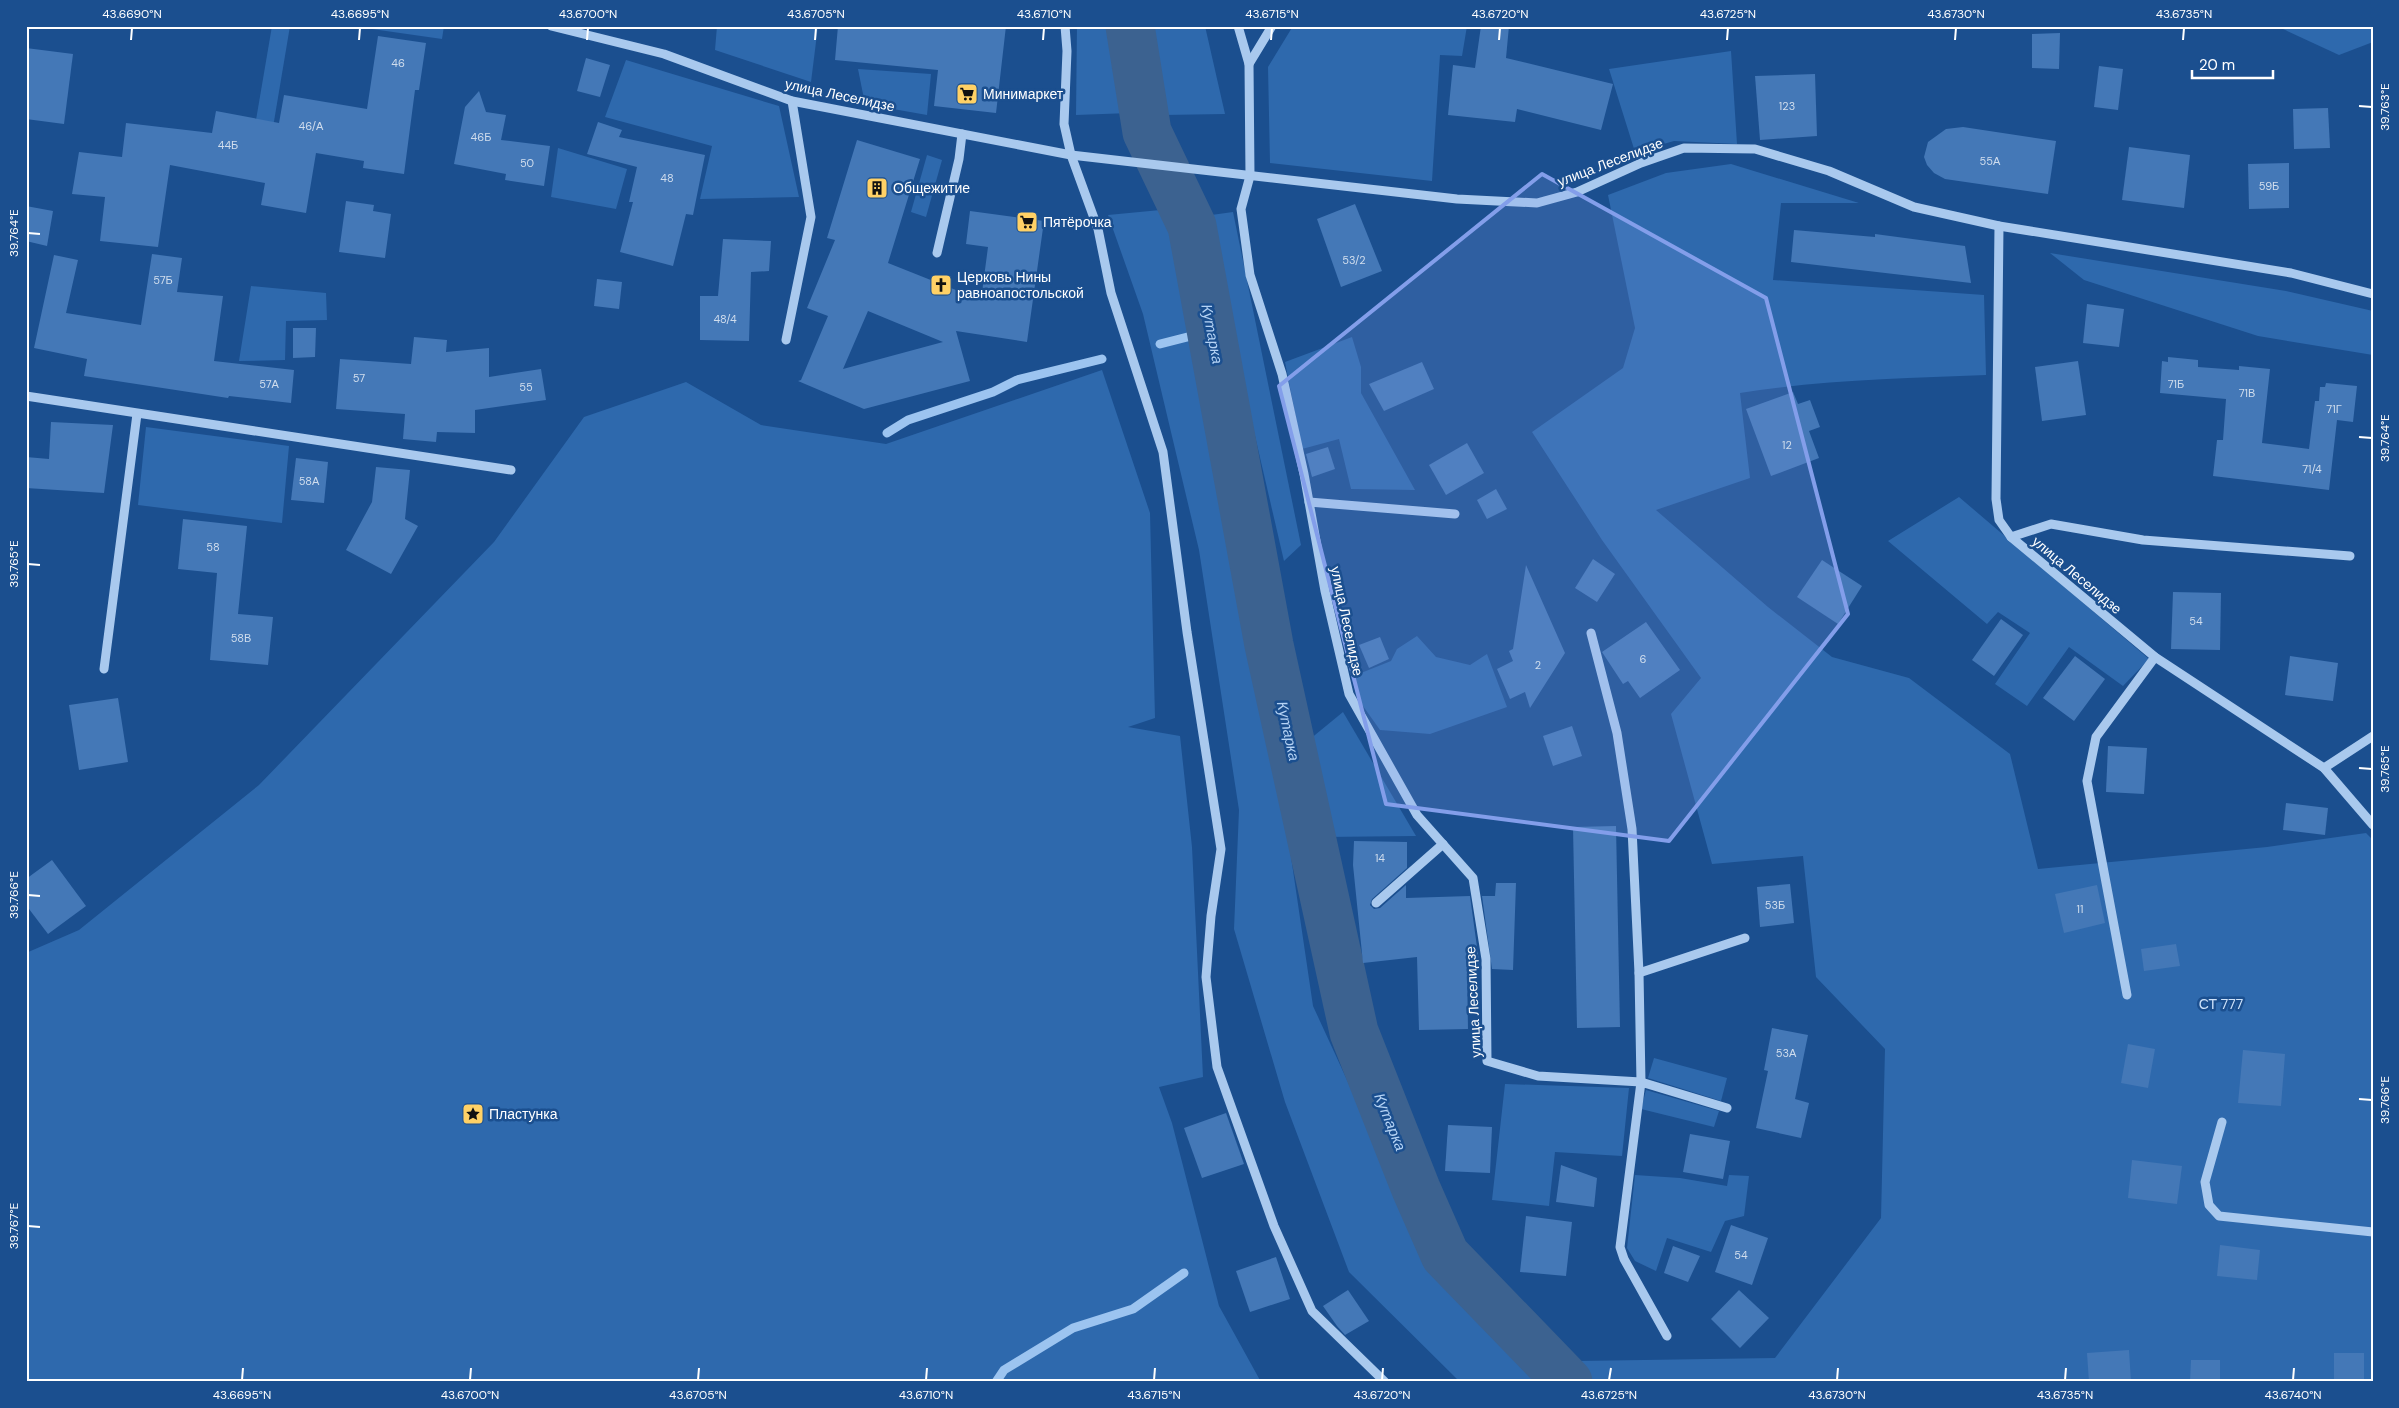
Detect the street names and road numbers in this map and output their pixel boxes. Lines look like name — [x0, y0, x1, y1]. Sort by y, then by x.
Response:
street label: улица Леселидзе — [783, 75, 897, 115]
street label: улица Леселидзе — [1555, 134, 1666, 190]
street label: улица Леселидзе — [2028, 532, 2126, 618]
street label: улица Леселидзе — [1327, 564, 1367, 678]
street label: улица Леселидзе — [1461, 946, 1485, 1058]

